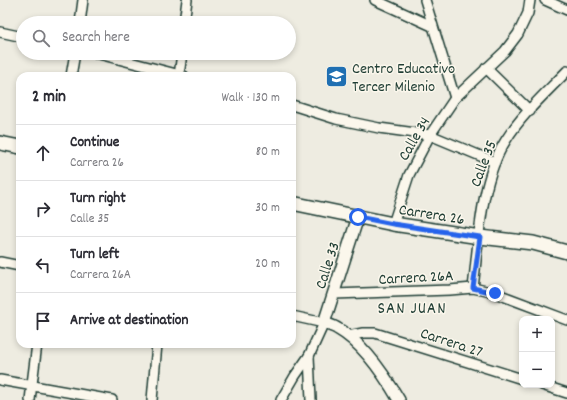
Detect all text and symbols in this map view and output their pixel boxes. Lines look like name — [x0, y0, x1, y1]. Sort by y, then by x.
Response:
search box — [16, 16, 296, 60]
icon: search — [30, 27, 52, 49]
text: Search here — [62, 27, 130, 49]
place label: Centro Educativo Tercer Milenio — [352, 58, 455, 99]
school or university icon: Centro Educativo Tercer Milenio — [324, 63, 350, 89]
text: 2 min — [32, 86, 66, 110]
text: Walk · 130 m — [221, 89, 280, 108]
street label: Calle 34 — [393, 113, 437, 166]
text: Continue — [70, 132, 119, 154]
street label: Calle 35 — [465, 137, 504, 191]
icon: ahead — [32, 142, 54, 164]
text: 80 m — [256, 143, 280, 162]
text: Carrera 26 — [70, 154, 124, 173]
text: Turn right — [70, 188, 126, 210]
icon: right — [32, 198, 54, 220]
text: 30 m — [255, 199, 280, 218]
street label: Carrera 26 — [397, 199, 466, 232]
route start — [349, 208, 367, 226]
text: Calle 35 — [70, 210, 109, 229]
street label: Calle 33 — [310, 239, 347, 292]
text: Turn left — [70, 244, 119, 266]
icon: left — [32, 254, 54, 276]
text: 20 m — [255, 255, 280, 274]
street label: Carrera 26A — [378, 265, 454, 292]
text: Carrera 26A — [70, 266, 131, 285]
route end — [486, 284, 504, 302]
district label: SAN JUAN — [377, 298, 447, 322]
icon: arrive — [32, 310, 54, 332]
text: Arrive at destination — [70, 310, 188, 332]
map controls — [519, 316, 555, 388]
button: + — [519, 316, 555, 352]
street label: Carrera 27 — [417, 322, 485, 364]
button: − — [519, 352, 555, 388]

